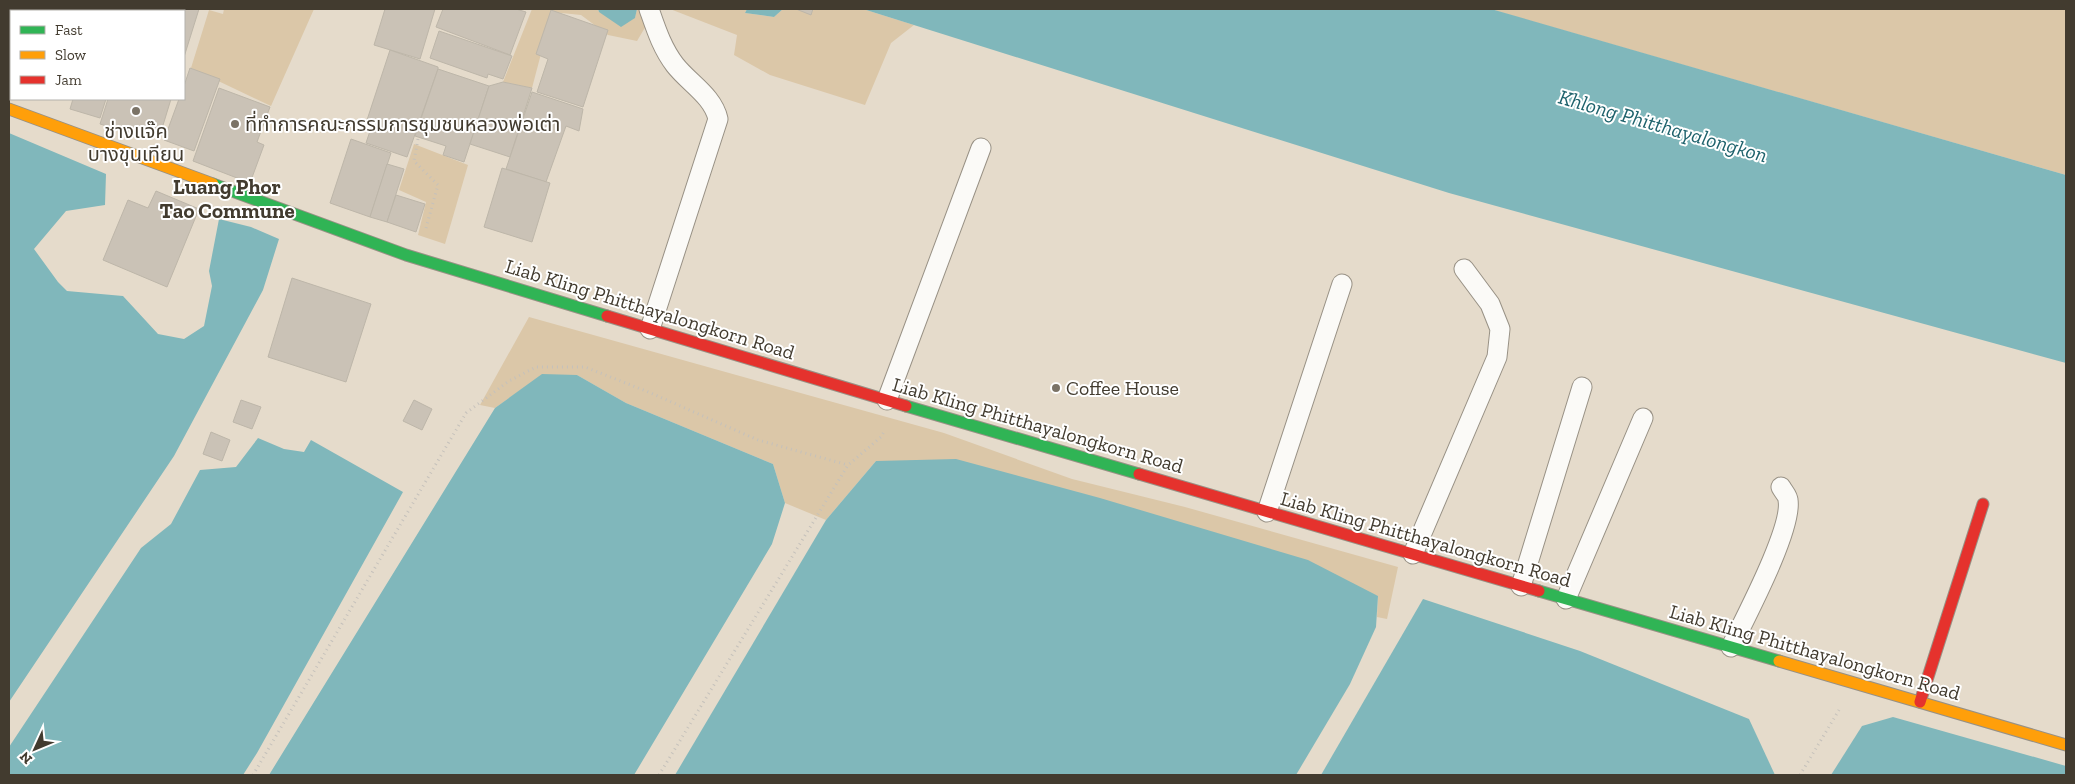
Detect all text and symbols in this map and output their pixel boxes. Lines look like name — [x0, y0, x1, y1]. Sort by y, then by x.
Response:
legend — [10, 10, 185, 100]
text: Fast — [55, 21, 83, 39]
text: Slow — [55, 46, 87, 64]
text: Jam — [55, 71, 82, 89]
water label: Khlong Phitthayalongkon — [1556, 84, 1770, 167]
marker: ช่างแจ๊ค บางขุนเทียน — [130, 105, 142, 117]
place label: ที่ทำการคณะกรรมการชุมชนหลวงพ่อเต่า — [245, 110, 560, 136]
marker: ที่ทำการคณะกรรมการชุมชนหลวงพ่อเต่า — [229, 118, 241, 130]
place label: ช่างแจ๊ค บางขุนเทียน — [88, 119, 184, 166]
district label: Luang Phor Tao Commune — [159, 174, 295, 223]
street label: Liab Kling Phitthayalongkorn Road — [502, 253, 798, 365]
street label: Liab Kling Phitthayalongkorn Road — [890, 372, 1186, 478]
place label: Coffee House — [1066, 376, 1179, 400]
marker: Coffee House — [1050, 382, 1062, 394]
street label: Liab Kling Phitthayalongkorn Road — [1278, 486, 1574, 592]
street label: Liab Kling Phitthayalongkorn Road — [1667, 599, 1963, 705]
north arrow — [10, 724, 60, 774]
text: N — [16, 748, 36, 767]

